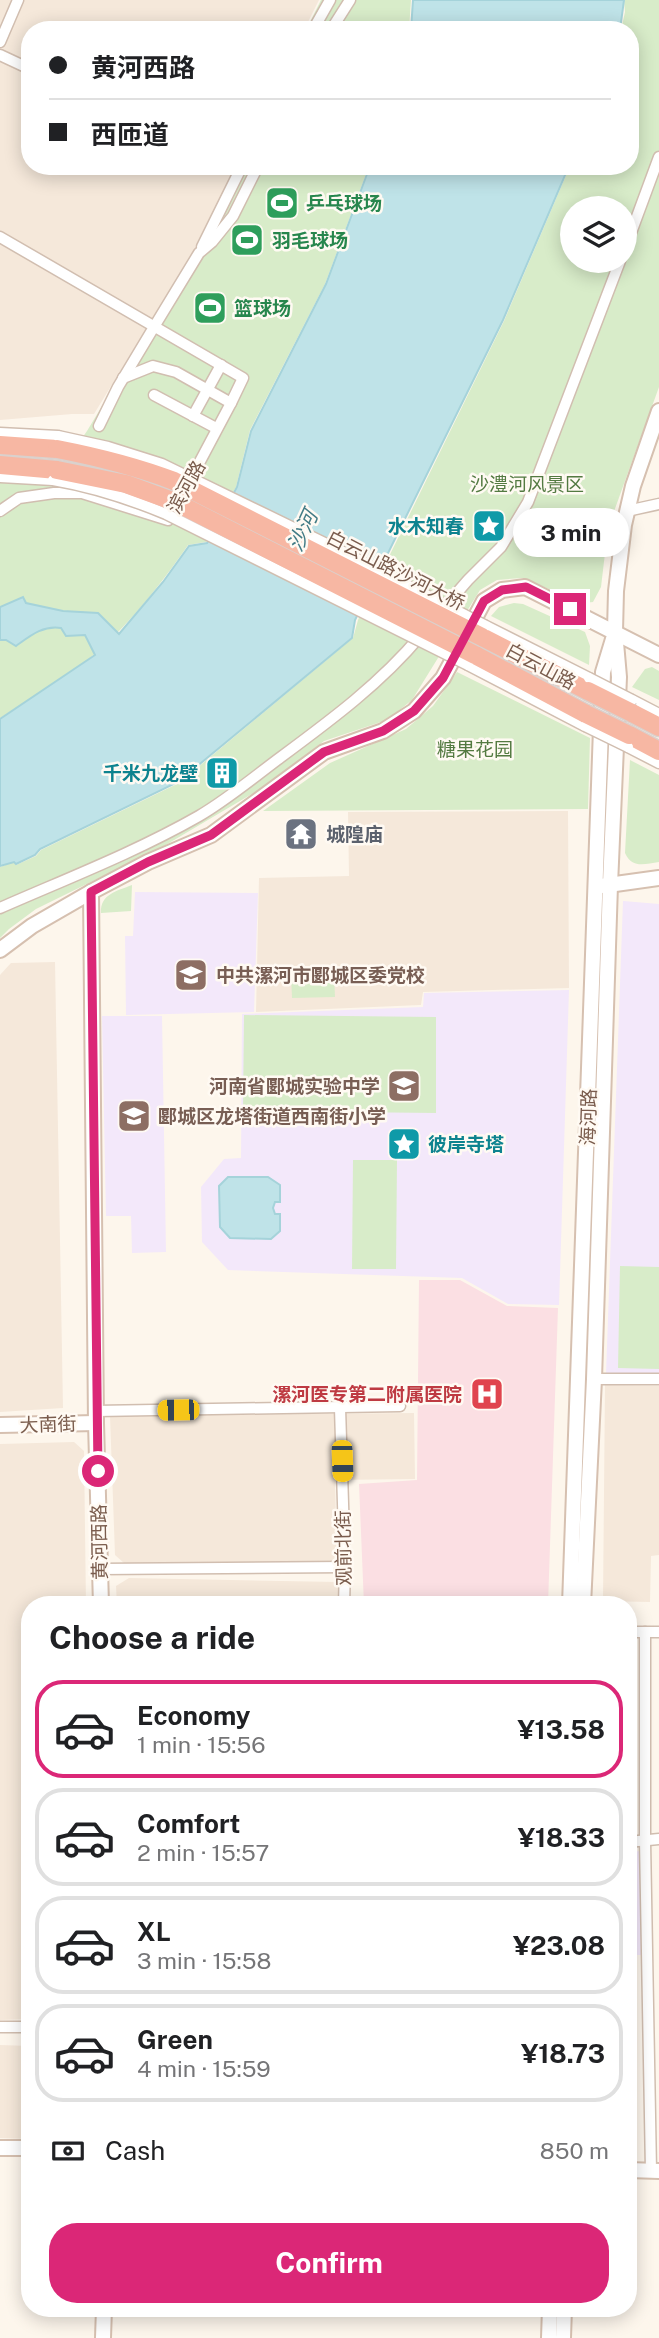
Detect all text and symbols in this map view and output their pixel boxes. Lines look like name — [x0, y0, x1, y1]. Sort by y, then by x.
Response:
text: 黄河西路 — [91, 52, 195, 83]
text: 西匝道 — [91, 119, 169, 150]
sports icon: 乒乓球场 — [263, 184, 301, 222]
place label: 乒乓球场 — [306, 192, 382, 214]
map controls — [560, 196, 637, 273]
button: layers — [560, 196, 637, 273]
sports icon: 羽毛球场 — [228, 221, 266, 259]
place label: 羽毛球场 — [272, 229, 348, 251]
sports icon: 篮球场 — [191, 289, 229, 327]
place label: 篮球场 — [234, 297, 291, 319]
street label: 滨河路 — [163, 457, 209, 517]
park label: 沙澧河风景区 — [470, 473, 584, 495]
water label: 沙河 — [282, 503, 324, 555]
place icon: 水木知春 — [470, 507, 508, 545]
callout: 3 min — [512, 508, 628, 556]
place label: 水木知春 — [388, 515, 464, 537]
text: 3 min — [541, 519, 601, 546]
street label: 白云山路沙河大桥 — [323, 526, 469, 614]
route end — [554, 593, 586, 625]
street label: 白云山路 — [502, 638, 580, 694]
park label: 糖果花园 — [437, 738, 513, 760]
building icon: 千米九龙壁 — [203, 754, 241, 792]
place label: 千米九龙壁 — [103, 762, 198, 784]
temple icon: 城隍庙 — [282, 815, 320, 853]
place label: 城隍庙 — [326, 823, 383, 845]
school or university icon: 中共漯河市郾城区委党校 — [172, 956, 210, 994]
place label: 中共漯河市郾城区委党校 — [216, 964, 425, 986]
school or university icon: 河南省郾城实验中学 — [385, 1067, 423, 1105]
place label: 河南省郾城实验中学 — [209, 1075, 380, 1097]
street label: 海河路 — [576, 1088, 600, 1146]
school or university icon: 郾城区龙塔街道西南街小学 — [115, 1097, 153, 1135]
place label: 郾城区龙塔街道西南街小学 — [158, 1105, 386, 1127]
place icon: 彼岸寺塔 — [385, 1125, 423, 1163]
place label: 彼岸寺塔 — [428, 1133, 504, 1155]
hospital icon: 漯河医专第二附属医院 — [468, 1375, 506, 1413]
place label: 漯河医专第二附属医院 — [272, 1383, 462, 1405]
car — [157, 1399, 200, 1421]
street label: 大南街 — [19, 1412, 77, 1436]
car — [331, 1440, 354, 1482]
route start — [82, 1455, 114, 1487]
street label: 黄河西路 — [87, 1504, 111, 1580]
street label: 观前北街 — [331, 1510, 355, 1586]
text: Choose a ride — [49, 1619, 255, 1656]
icon: car — [53, 1698, 116, 1761]
text: Economy — [137, 1700, 250, 1731]
text: ¥13.58 — [517, 1714, 605, 1745]
text: 1 min · 15:56 — [137, 1731, 266, 1758]
icon: car — [53, 1806, 116, 1869]
text: Comfort — [137, 1808, 240, 1839]
text: ¥18.33 — [518, 1822, 605, 1853]
text: 2 min · 15:57 — [137, 1839, 269, 1866]
icon: car — [53, 1914, 116, 1977]
text: XL — [137, 1916, 171, 1947]
text: ¥23.08 — [513, 1930, 605, 1961]
text: 3 min · 15:58 — [137, 1947, 271, 1974]
icon: car — [53, 2022, 116, 2085]
text: Green — [137, 2024, 213, 2055]
text: ¥18.73 — [521, 2038, 605, 2069]
text: 4 min · 15:59 — [137, 2055, 271, 2082]
icon: cash — [49, 2132, 87, 2170]
text: Cash — [105, 2135, 165, 2166]
text: 850 m — [540, 2137, 609, 2164]
button: Confirm — [49, 2223, 609, 2303]

